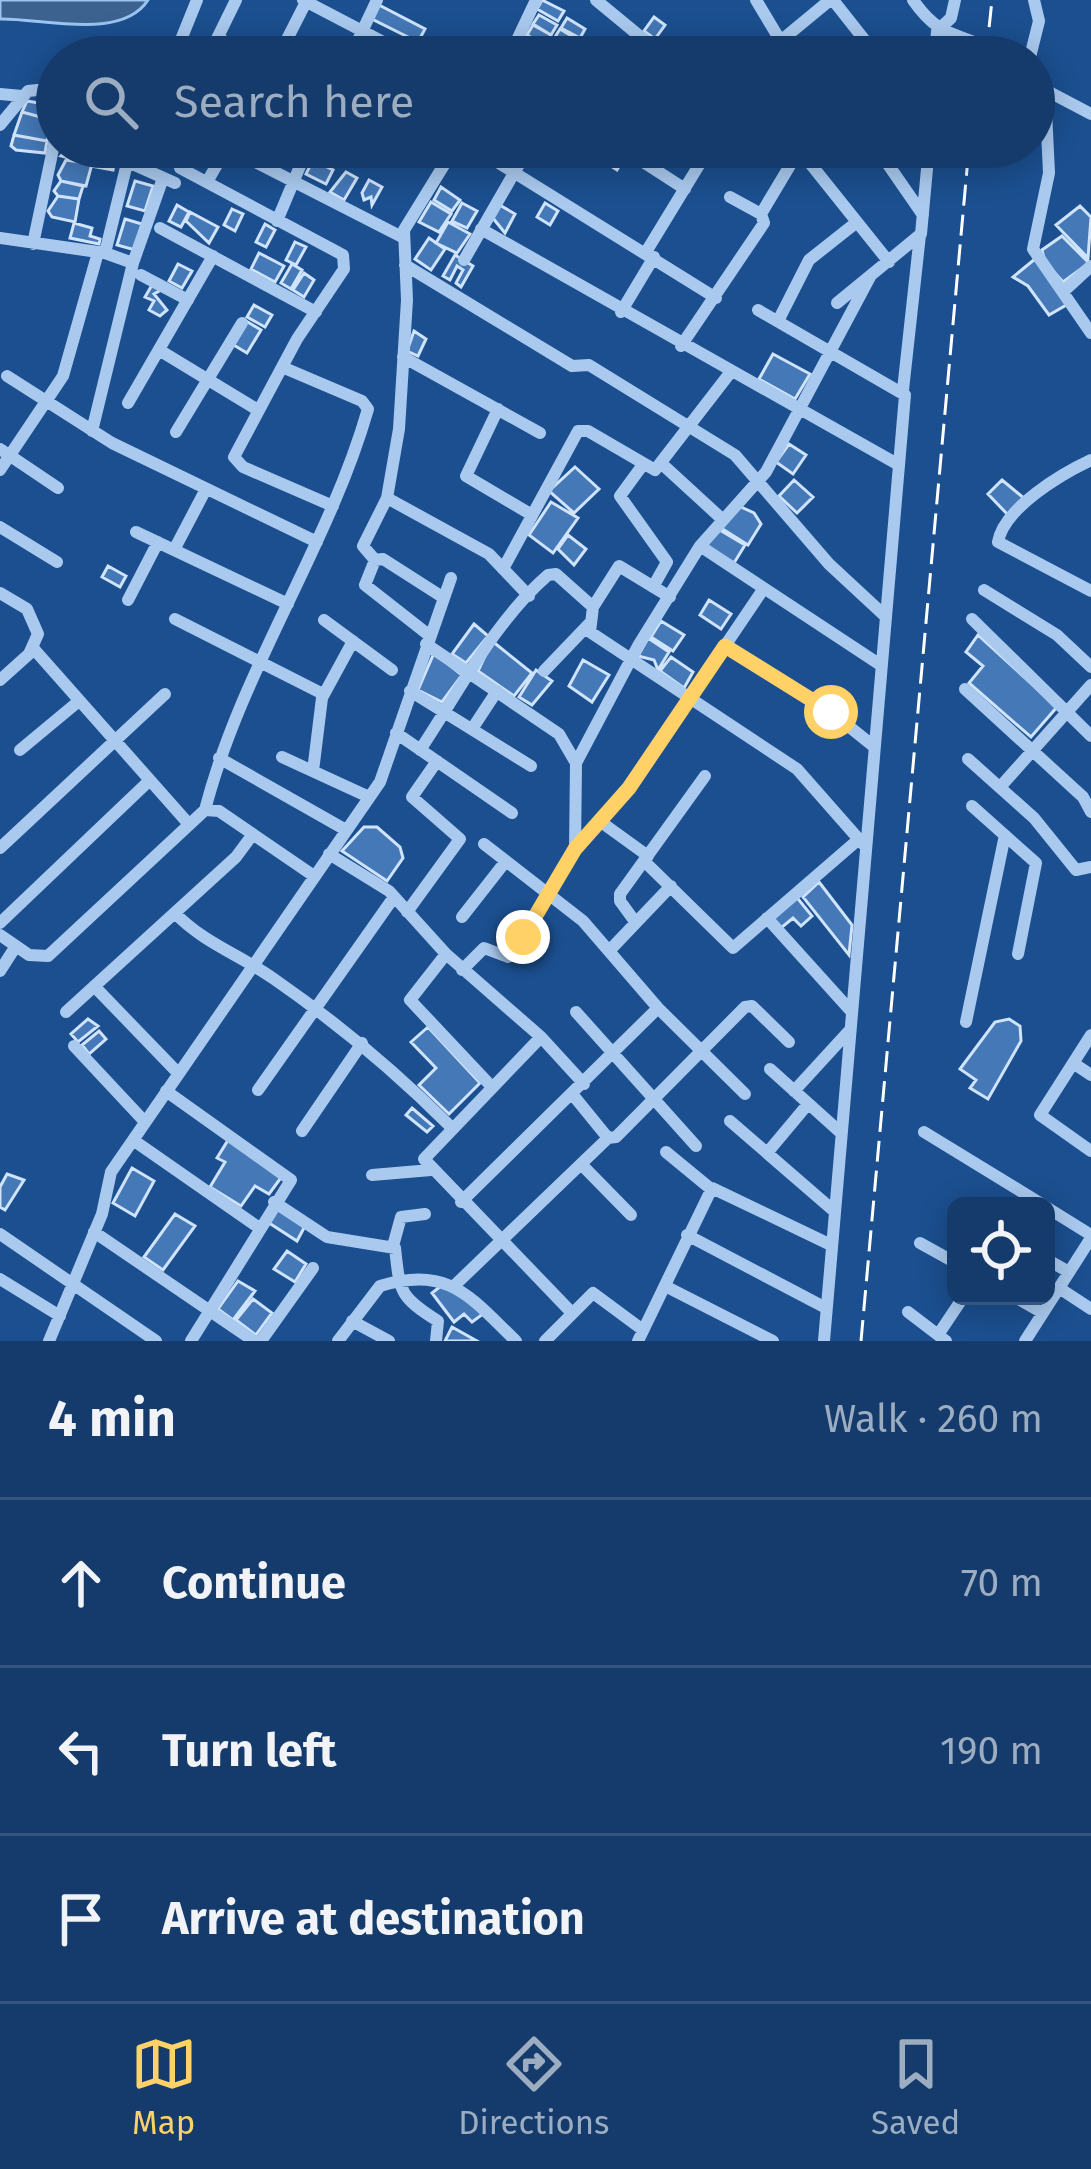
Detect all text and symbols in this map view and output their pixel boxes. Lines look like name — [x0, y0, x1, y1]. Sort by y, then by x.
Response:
search box — [36, 36, 1055, 168]
icon: search — [78, 69, 144, 135]
text: Search here — [174, 75, 414, 129]
route start — [804, 685, 858, 739]
route end — [496, 910, 550, 964]
map controls — [947, 1197, 1055, 1305]
button: locate — [947, 1197, 1055, 1305]
text: 4 min — [48, 1388, 176, 1450]
text: Walk · 260 m — [824, 1396, 1043, 1442]
icon: ahead — [48, 1550, 114, 1616]
text: Continue — [162, 1556, 346, 1610]
text: 70 m — [961, 1560, 1043, 1606]
icon: left — [48, 1718, 114, 1784]
text: Turn left — [162, 1724, 336, 1778]
text: 190 m — [940, 1728, 1043, 1774]
icon: arrive — [48, 1886, 114, 1952]
text: Arrive at destination — [162, 1892, 585, 1946]
tab: Map — [131, 2031, 197, 2143]
tab: Directions — [458, 2031, 610, 2143]
tab: Saved — [871, 2031, 960, 2143]

